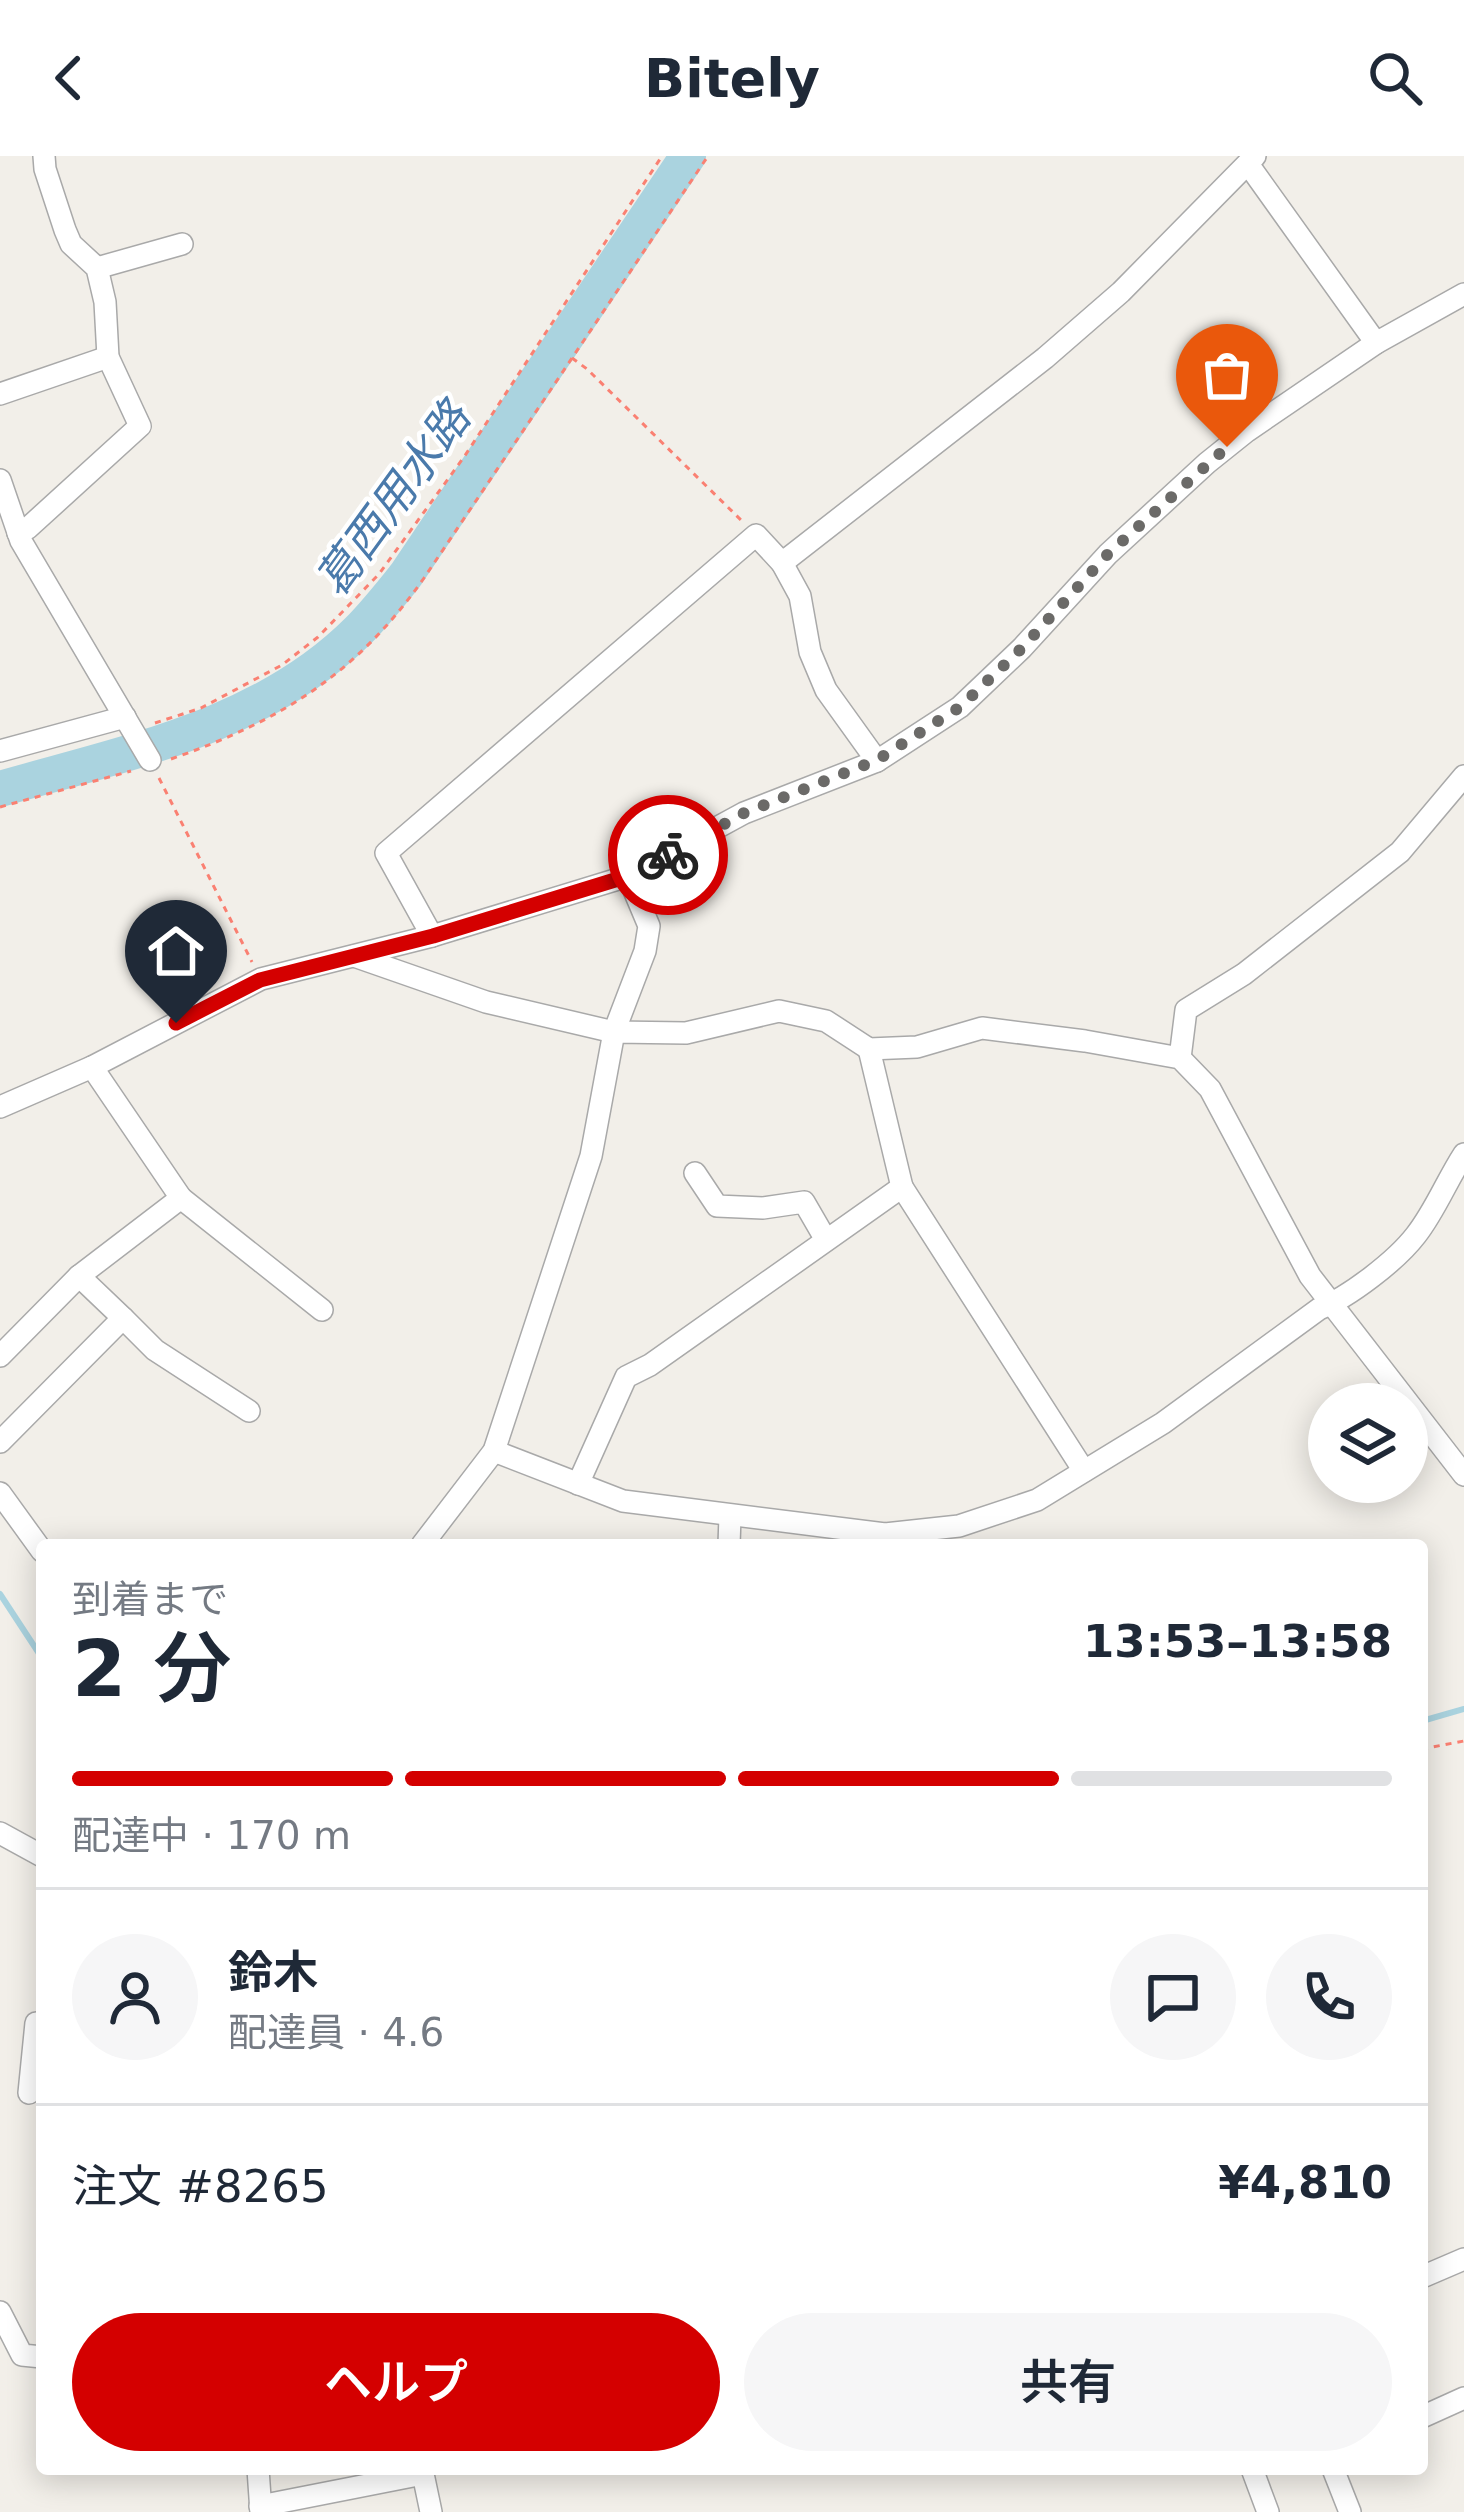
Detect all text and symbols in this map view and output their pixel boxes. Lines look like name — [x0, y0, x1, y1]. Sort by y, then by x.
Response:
icon: back — [36, 45, 102, 111]
icon: search — [1362, 45, 1428, 111]
text: Bitely — [644, 47, 820, 110]
pin — [1176, 324, 1278, 447]
icon: bag — [1194, 342, 1260, 408]
water label: 葛西用水路 — [305, 389, 483, 606]
courier — [608, 795, 728, 915]
icon: bike — [635, 822, 701, 888]
pin — [125, 900, 227, 1023]
icon: home — [143, 918, 209, 984]
map controls — [1308, 1383, 1428, 1503]
button: layers — [1308, 1383, 1428, 1503]
text: 到着まで — [72, 1577, 228, 1622]
text: 13:53–13:58 — [1083, 1615, 1392, 1668]
text: 2 分 — [72, 1624, 231, 1714]
text: 配達中 · 170 m — [72, 1813, 351, 1858]
button: person — [72, 1934, 198, 2060]
button: chat — [1110, 1934, 1236, 2060]
button: phone — [1266, 1934, 1392, 2060]
text: 鈴木 — [228, 1946, 318, 1999]
text: 配達員 · 4.6 — [228, 2010, 444, 2055]
text: ¥4,810 — [1218, 2156, 1392, 2209]
text: 注文 #8265 — [72, 2160, 329, 2213]
button: ヘルプ — [72, 2313, 720, 2451]
button: 共有 — [744, 2313, 1392, 2451]

